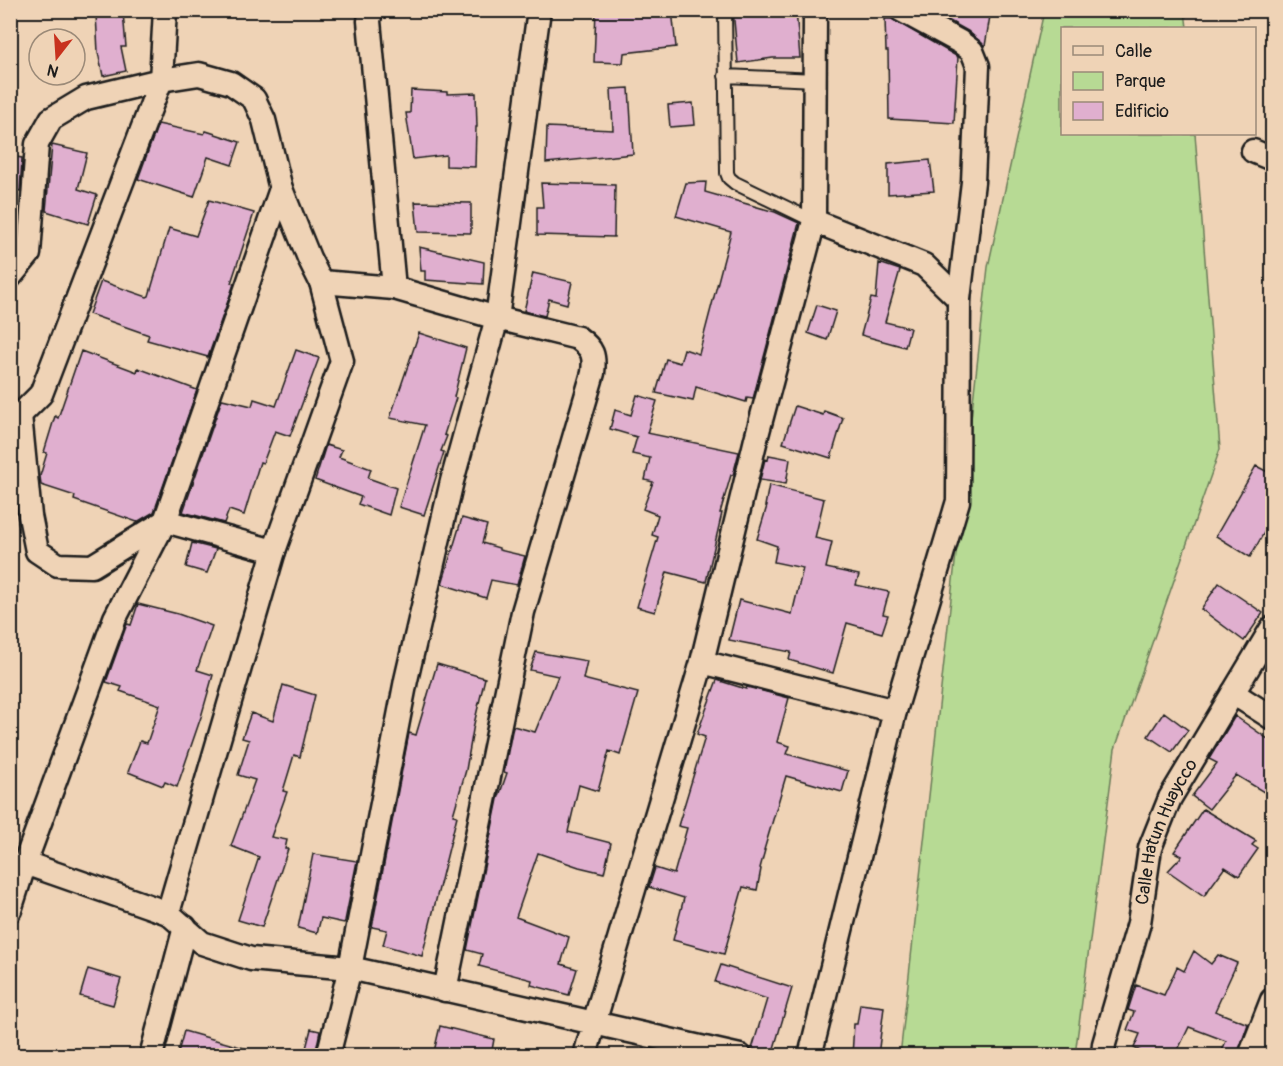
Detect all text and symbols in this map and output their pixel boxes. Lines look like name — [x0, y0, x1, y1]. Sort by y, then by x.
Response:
north arrow — [27, 27, 87, 87]
legend — [1061, 27, 1256, 135]
text: Calle — [1115, 40, 1152, 63]
text: N — [45, 59, 61, 82]
text: Parque — [1115, 70, 1165, 93]
text: Edificio — [1115, 100, 1169, 123]
street label: Calle Hatun Huaycco — [1130, 754, 1203, 906]

